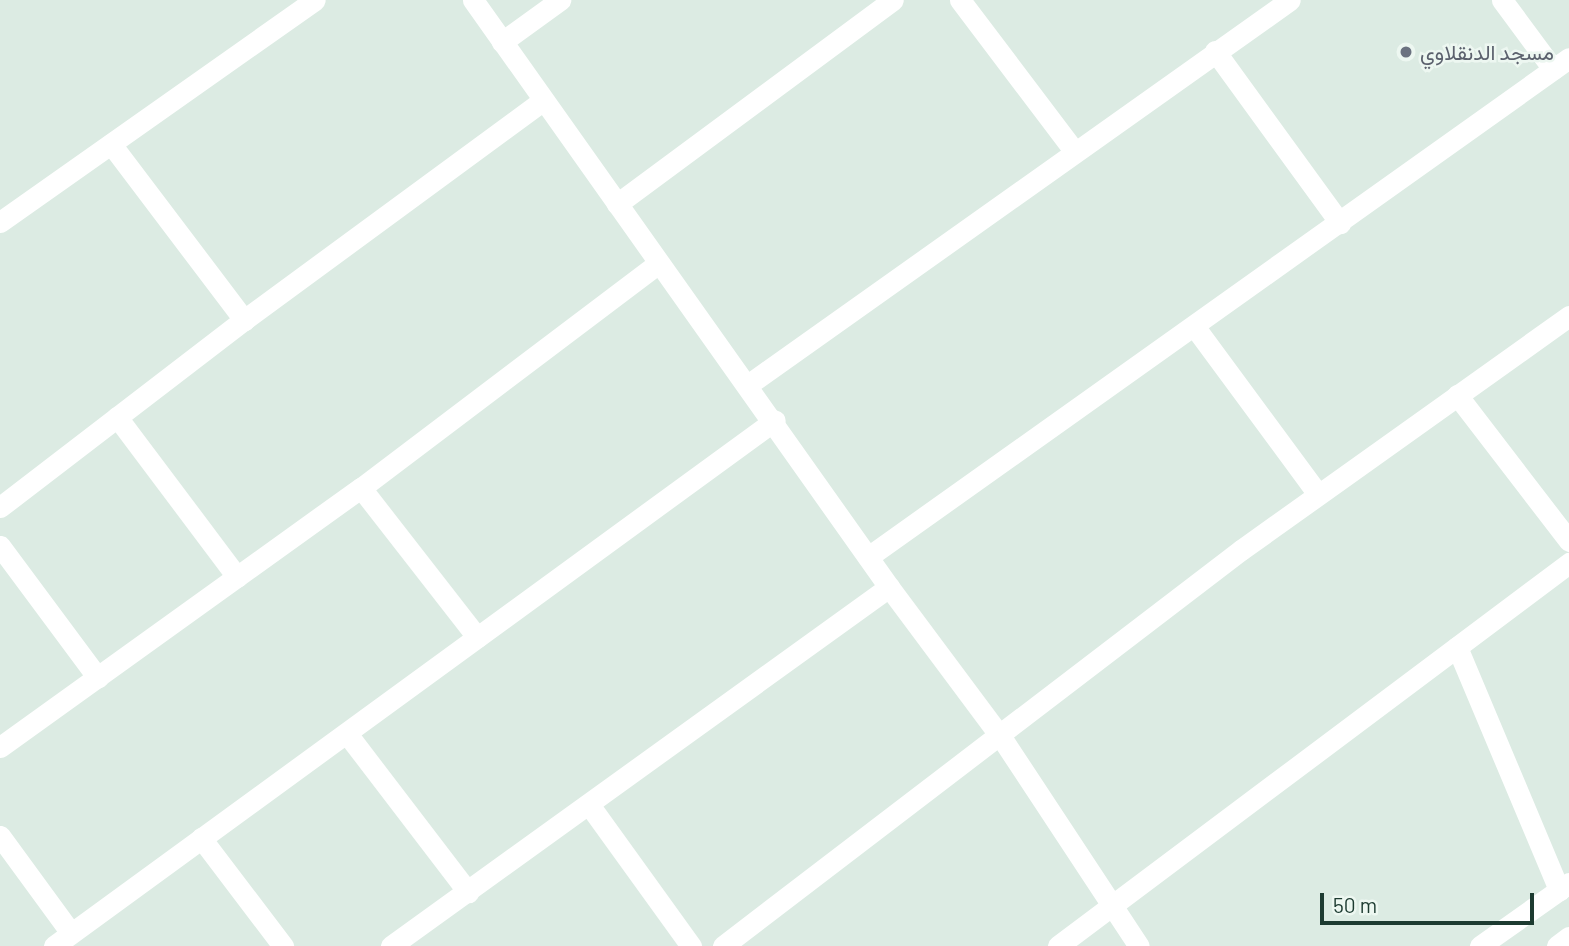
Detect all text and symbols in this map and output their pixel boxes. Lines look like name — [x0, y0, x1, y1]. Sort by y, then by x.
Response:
place label: مسجد الدنقلاوي — [1420, 39, 1554, 65]
marker: مسجد الدنقلاوي — [1398, 44, 1414, 60]
scale bar — [1324, 880, 1538, 924]
text: 50 m — [1333, 892, 1377, 917]

